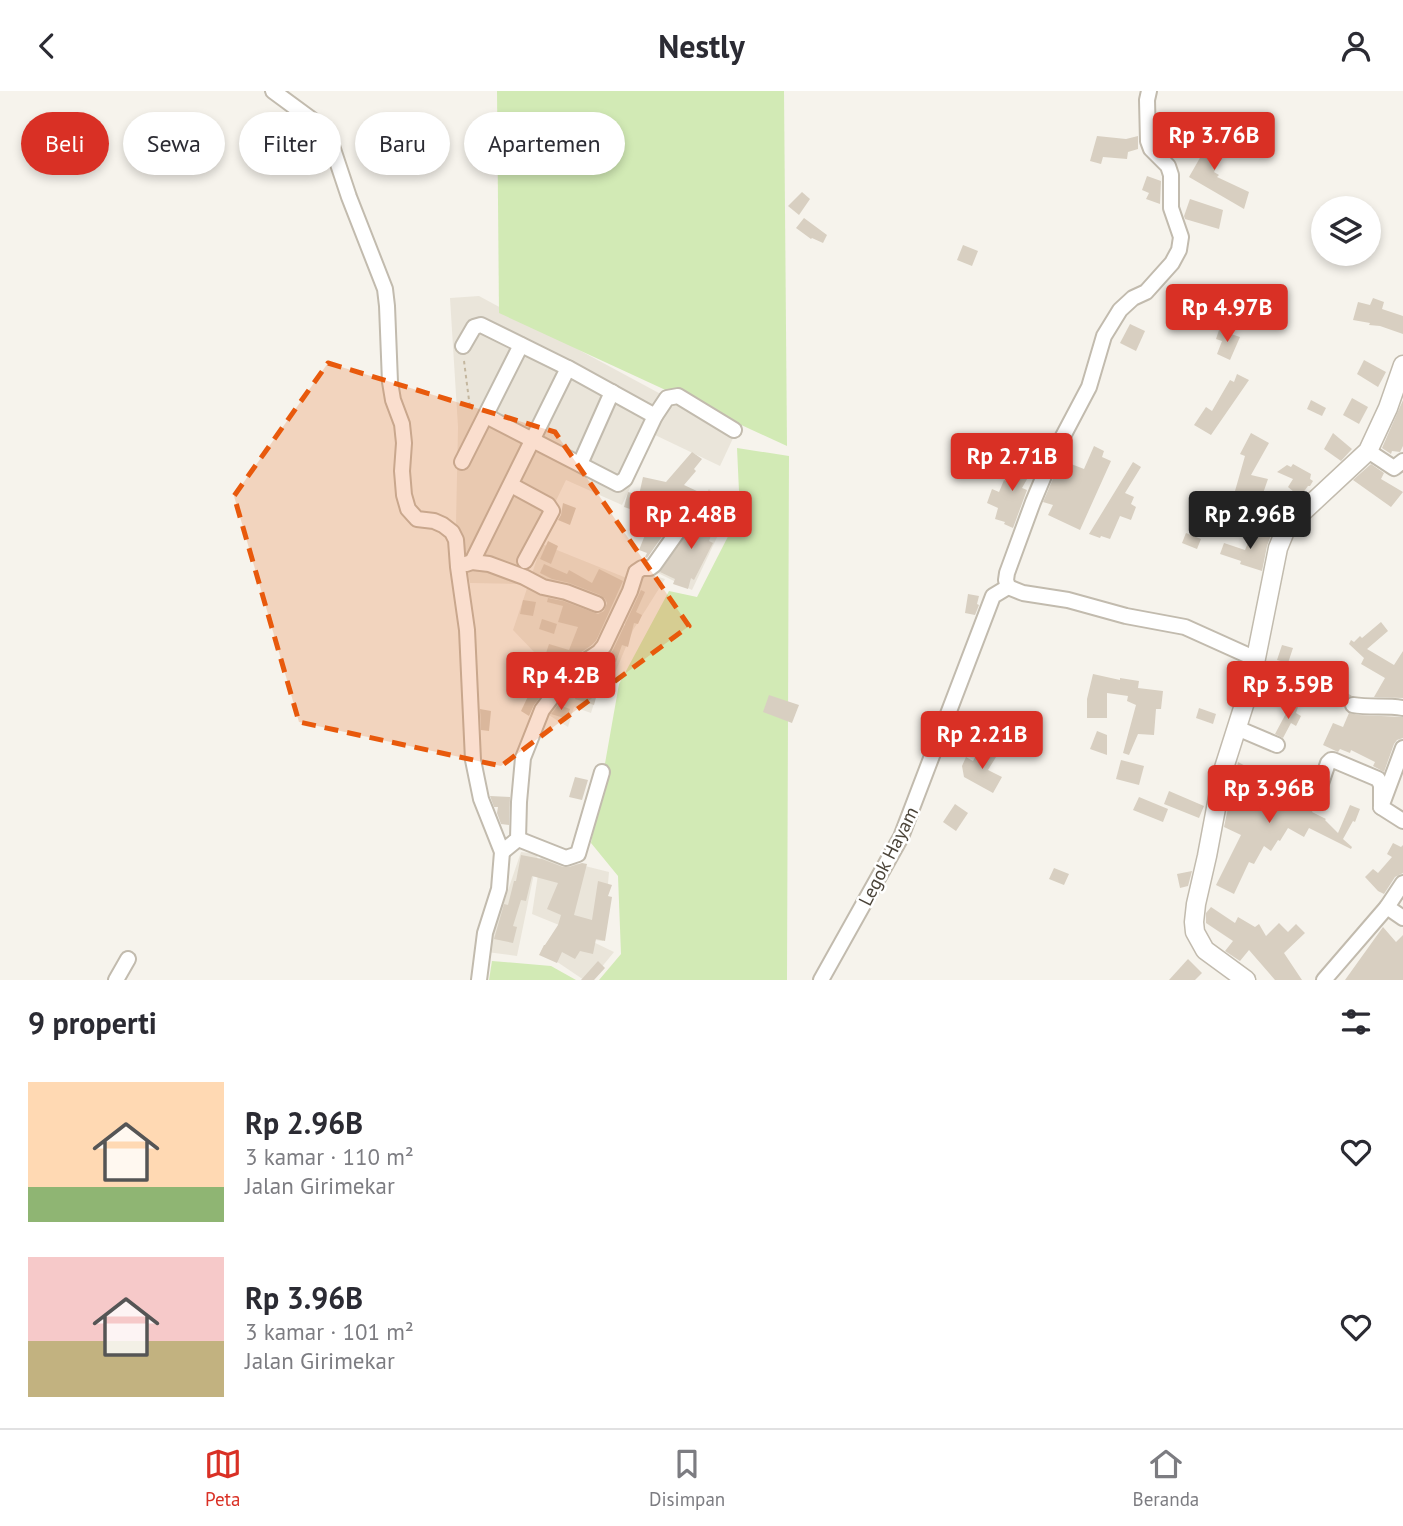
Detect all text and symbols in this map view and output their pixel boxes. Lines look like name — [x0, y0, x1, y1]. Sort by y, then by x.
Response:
text: Nestly — [658, 25, 745, 67]
icon: back — [28, 27, 66, 65]
icon: person — [1337, 27, 1375, 65]
chip: Beli — [21, 112, 109, 175]
chip: Sewa — [123, 112, 225, 175]
chip: Filter — [239, 112, 341, 175]
chip: Baru — [355, 112, 450, 175]
chip: Apartemen — [464, 112, 625, 175]
pin: Rp 3.76B — [1142, 113, 1286, 172]
text: Rp 3.76B — [1169, 120, 1259, 149]
map controls — [1311, 196, 1381, 266]
button: layers — [1311, 196, 1381, 266]
pin: Rp 4.97B — [1155, 285, 1299, 344]
text: Rp 4.97B — [1182, 292, 1272, 321]
pin: Rp 2.71B — [940, 433, 1084, 493]
text: Rp 2.71B — [967, 441, 1057, 470]
pin: Rp 2.48B — [619, 491, 763, 551]
pin: Rp 2.96B — [1178, 491, 1322, 551]
text: Rp 2.48B — [646, 499, 736, 528]
text: Rp 2.96B — [1205, 499, 1295, 528]
pin: Rp 4.2B — [496, 653, 626, 712]
text: Rp 4.2B — [522, 660, 600, 689]
pin: Rp 3.59B — [1216, 661, 1360, 721]
text: Rp 3.59B — [1243, 669, 1333, 698]
pin: Rp 2.21B — [910, 711, 1054, 771]
text: Rp 2.21B — [937, 719, 1027, 748]
pin: Rp 3.96B — [1197, 765, 1341, 825]
text: Rp 3.96B — [1224, 773, 1314, 802]
street label: Legok Hayam — [853, 802, 923, 910]
text: 9 properti — [28, 1003, 157, 1042]
icon: filters — [1337, 1003, 1375, 1041]
text: Rp 2.96B — [245, 1103, 363, 1142]
icon: home — [84, 1110, 168, 1194]
icon: heart — [1337, 1133, 1375, 1171]
text: 3 kamar · 110 m² — [245, 1142, 414, 1171]
text: Jalan Girimekar — [245, 1171, 395, 1200]
text: Rp 3.96B — [245, 1278, 363, 1317]
icon: home — [84, 1285, 168, 1369]
icon: heart — [1337, 1308, 1375, 1346]
text: 3 kamar · 101 m² — [245, 1317, 414, 1346]
text: Jalan Girimekar — [245, 1346, 395, 1375]
tab: Peta — [204, 1445, 242, 1511]
tab: Disimpan — [649, 1445, 725, 1511]
tab: Beranda — [1133, 1445, 1199, 1511]

